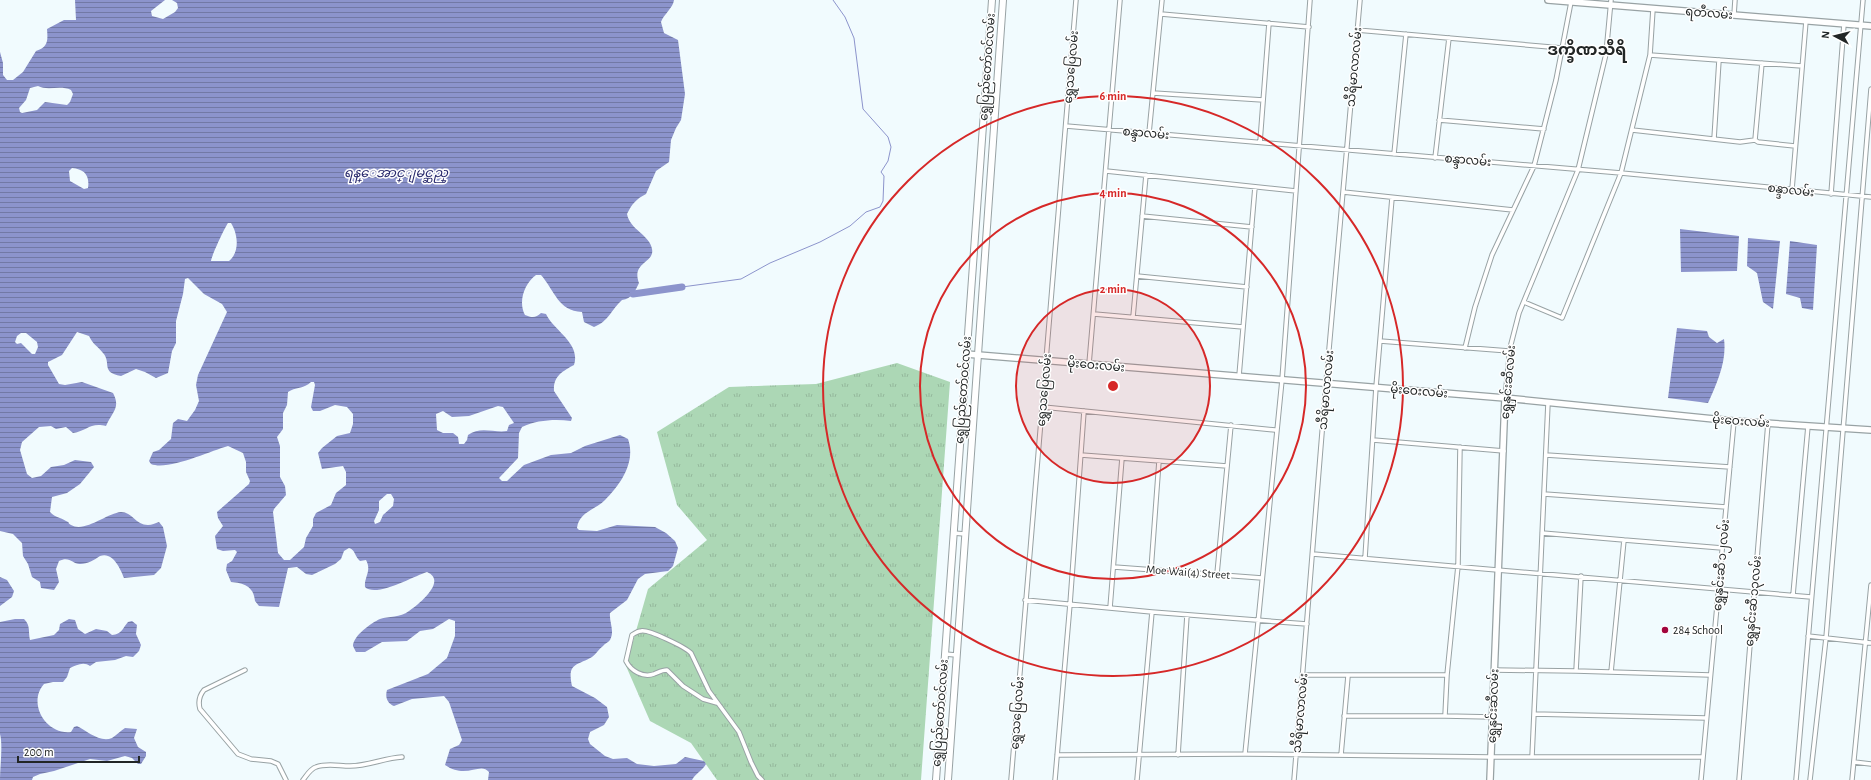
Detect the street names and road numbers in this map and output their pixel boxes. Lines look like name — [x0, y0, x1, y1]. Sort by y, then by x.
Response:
street label: ရတီလမ်း — [1684, 2, 1733, 25]
street label: ရွှေပြည်တော်ဝင်လမ်း — [974, 13, 1001, 122]
street label: သီရိမာလာလမ်း — [1342, 26, 1367, 108]
street label: ရွှေသပြေလမ်း — [1059, 30, 1084, 104]
street label: စန္ဒာလမ်း — [1122, 122, 1170, 145]
street label: စန္ဒာလမ်း — [1444, 149, 1492, 172]
street label: စန္ဒာလမ်း — [1767, 179, 1815, 203]
street label: ရွှေပြည်တော်ဝင်လမ်း — [950, 336, 977, 445]
street label: ရွှေနှင်းဆီလမ်း — [1496, 344, 1521, 420]
street label: သီရိမာလာလမ်း — [1314, 349, 1339, 431]
street label: ရွှေသပြေလမ်း — [1032, 353, 1057, 427]
street label: မိုးဝေးလမ်း — [1066, 354, 1126, 377]
street label: မိုးဝေးလမ်း — [1389, 380, 1449, 403]
street label: မိုးဝေးလမ်း — [1712, 410, 1770, 433]
street label: ရွှေနှင်းဆီ ၁၂လမ်း — [1708, 518, 1735, 612]
street label: ရွှေနှင်းဆီ ၁၃လမ်း — [1740, 555, 1767, 647]
street label: Moe Wai(4) Street — [1146, 563, 1231, 581]
street label: ရွှေပြည်တော်ဝင်လမ်း — [927, 659, 954, 768]
street label: ရွှေနှင်းဆီလမ်း — [1483, 668, 1504, 744]
street label: သီရိမာလာလမ်း — [1288, 672, 1313, 754]
street label: ရွှေသပြေလမ်း — [1005, 676, 1030, 750]

